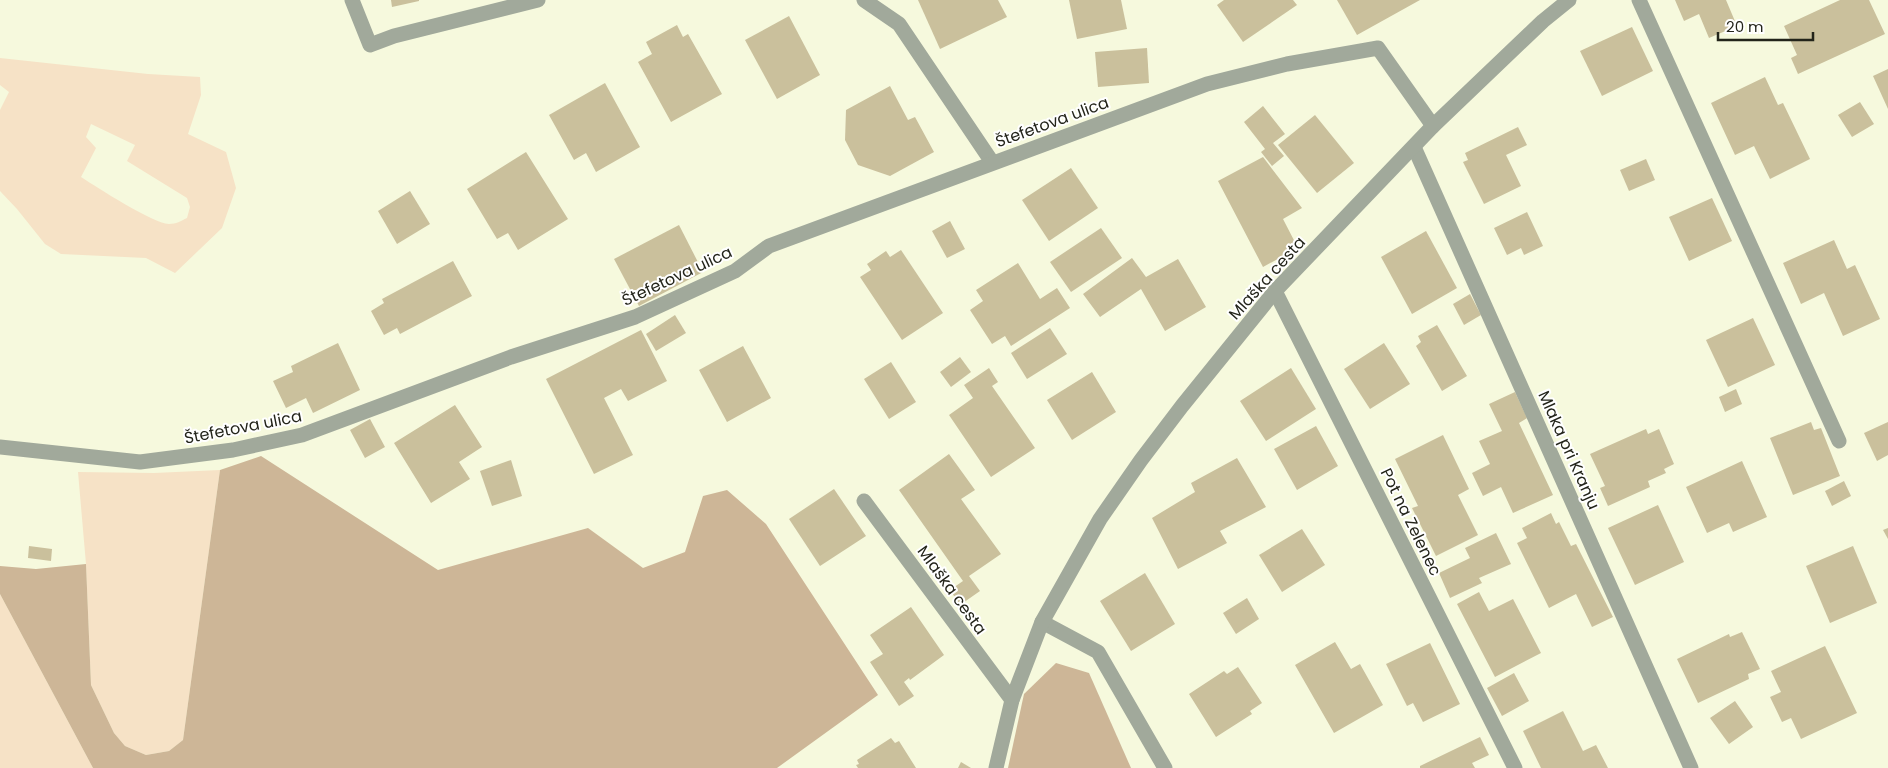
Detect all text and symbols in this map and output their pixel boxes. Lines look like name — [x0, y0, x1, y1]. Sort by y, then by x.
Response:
scale bar — [1718, 10, 1813, 42]
text: 20 m — [1726, 16, 1764, 37]
street label: Štefetova ulica — [992, 91, 1112, 153]
street label: Mlaška cesta — [1223, 231, 1311, 325]
street label: Štefetova ulica — [618, 240, 736, 312]
street label: Mlaka pri Kranju — [1533, 387, 1605, 513]
street label: Štefetova ulica — [182, 404, 304, 450]
street label: Pot na Zelenec — [1375, 464, 1447, 580]
street label: Mlaška cesta — [912, 541, 992, 639]

